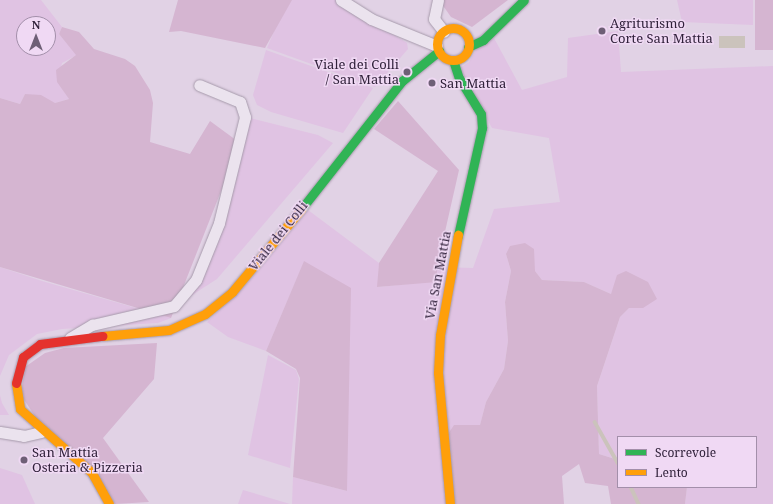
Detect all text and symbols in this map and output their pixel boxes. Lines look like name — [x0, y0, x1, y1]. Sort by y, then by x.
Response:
north arrow — [16, 16, 56, 56]
place label: Agriturismo Corte San Mattia — [610, 16, 713, 47]
text: N — [32, 17, 40, 32]
marker: Agriturismo Corte San Mattia — [597, 26, 607, 36]
place label: Viale dei Colli / San Mattia — [314, 57, 399, 88]
marker: Viale dei Colli / San Mattia — [402, 67, 412, 77]
place label: San Mattia — [440, 75, 506, 91]
marker: San Mattia — [427, 78, 437, 88]
street label: Viale dei Colli — [245, 198, 311, 274]
street label: Via San Mattia — [422, 229, 454, 321]
legend — [617, 436, 757, 488]
text: Scorrevole — [655, 444, 716, 461]
place label: San Mattia Osteria & Pizzeria — [32, 445, 143, 476]
marker: San Mattia Osteria & Pizzeria — [19, 455, 29, 465]
text: Lento — [655, 464, 688, 481]

